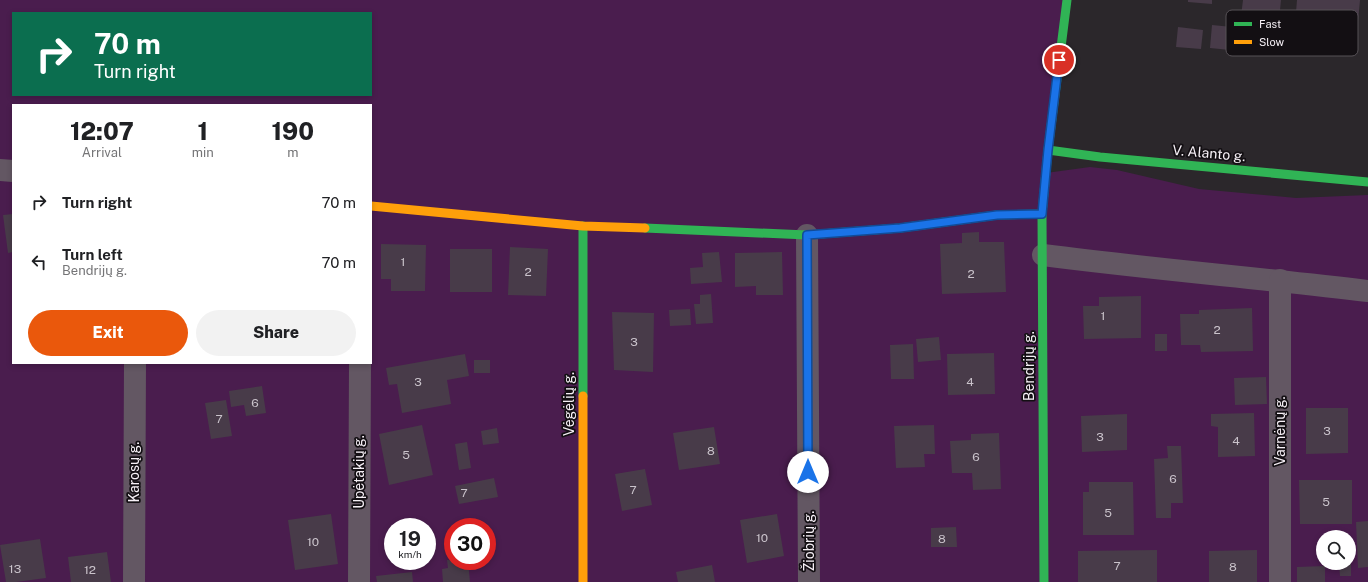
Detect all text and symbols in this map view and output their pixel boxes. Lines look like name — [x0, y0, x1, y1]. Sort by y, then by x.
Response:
legend — [1226, 10, 1358, 56]
text: Fast — [1259, 18, 1281, 30]
text: 70 m — [94, 27, 161, 60]
icon: right — [28, 28, 80, 80]
text: Slow — [1259, 36, 1285, 48]
pin — [1042, 43, 1076, 77]
icon: arrive — [1048, 49, 1070, 71]
text: Turn right — [94, 61, 176, 82]
text: 12:07 — [70, 117, 134, 145]
text: 1 — [197, 117, 208, 145]
text: 190 — [272, 117, 314, 145]
street label: V. Alanto g. — [1172, 142, 1246, 164]
text: Arrival — [82, 145, 122, 160]
text: min — [192, 145, 214, 160]
text: m — [287, 145, 298, 160]
icon: right — [28, 191, 50, 213]
text: Turn right — [62, 194, 132, 211]
text: 70 m — [321, 194, 356, 211]
text: Turn left — [62, 246, 123, 263]
icon: left — [28, 251, 50, 273]
text: 70 m — [321, 254, 356, 271]
house number: 1 — [401, 255, 405, 269]
text: Bendrijų g. — [62, 263, 127, 278]
house number: 2 — [524, 265, 532, 279]
house number: 2 — [967, 267, 975, 281]
house number: 1 — [1101, 309, 1105, 323]
button: Exit — [28, 310, 188, 356]
button: Share — [196, 310, 356, 356]
house number: 2 — [1213, 323, 1221, 337]
street label: Bendrijų g. — [1021, 331, 1037, 401]
house number: 3 — [630, 335, 638, 349]
street label: Vėgėlių g. — [561, 372, 577, 436]
house number: 3 — [414, 375, 422, 389]
house number: 4 — [966, 375, 974, 389]
house number: 6 — [251, 396, 259, 410]
street label: Varnėnų g. — [1272, 396, 1288, 466]
house number: 7 — [215, 412, 223, 426]
house number: 3 — [1323, 424, 1331, 438]
house number: 3 — [1096, 430, 1104, 444]
house number: 4 — [1232, 434, 1240, 448]
street label: Upėtakių g. — [351, 435, 367, 509]
street label: Karosų g. — [126, 442, 142, 502]
house number: 8 — [707, 444, 715, 458]
house number: 5 — [402, 448, 410, 462]
house number: 6 — [972, 450, 980, 464]
position arrow — [787, 451, 829, 493]
house number: 6 — [1169, 472, 1177, 486]
house number: 7 — [629, 483, 637, 497]
house number: 7 — [460, 486, 468, 500]
house number: 5 — [1322, 495, 1330, 509]
house number: 5 — [1104, 506, 1112, 520]
street label: Žiobrių g. — [800, 511, 817, 571]
speed limit sign: 30 — [444, 518, 496, 570]
text: 19 — [399, 527, 421, 551]
map controls — [1316, 530, 1356, 570]
button: search — [1316, 530, 1356, 570]
house number: 10 — [756, 531, 768, 545]
house number: 8 — [938, 532, 946, 546]
house number: 10 — [307, 535, 319, 549]
text: km/h — [398, 548, 422, 560]
house number: 7 — [1113, 559, 1121, 573]
house number: 8 — [1229, 560, 1237, 574]
house number: 13 — [9, 562, 21, 576]
house number: 12 — [84, 563, 96, 577]

